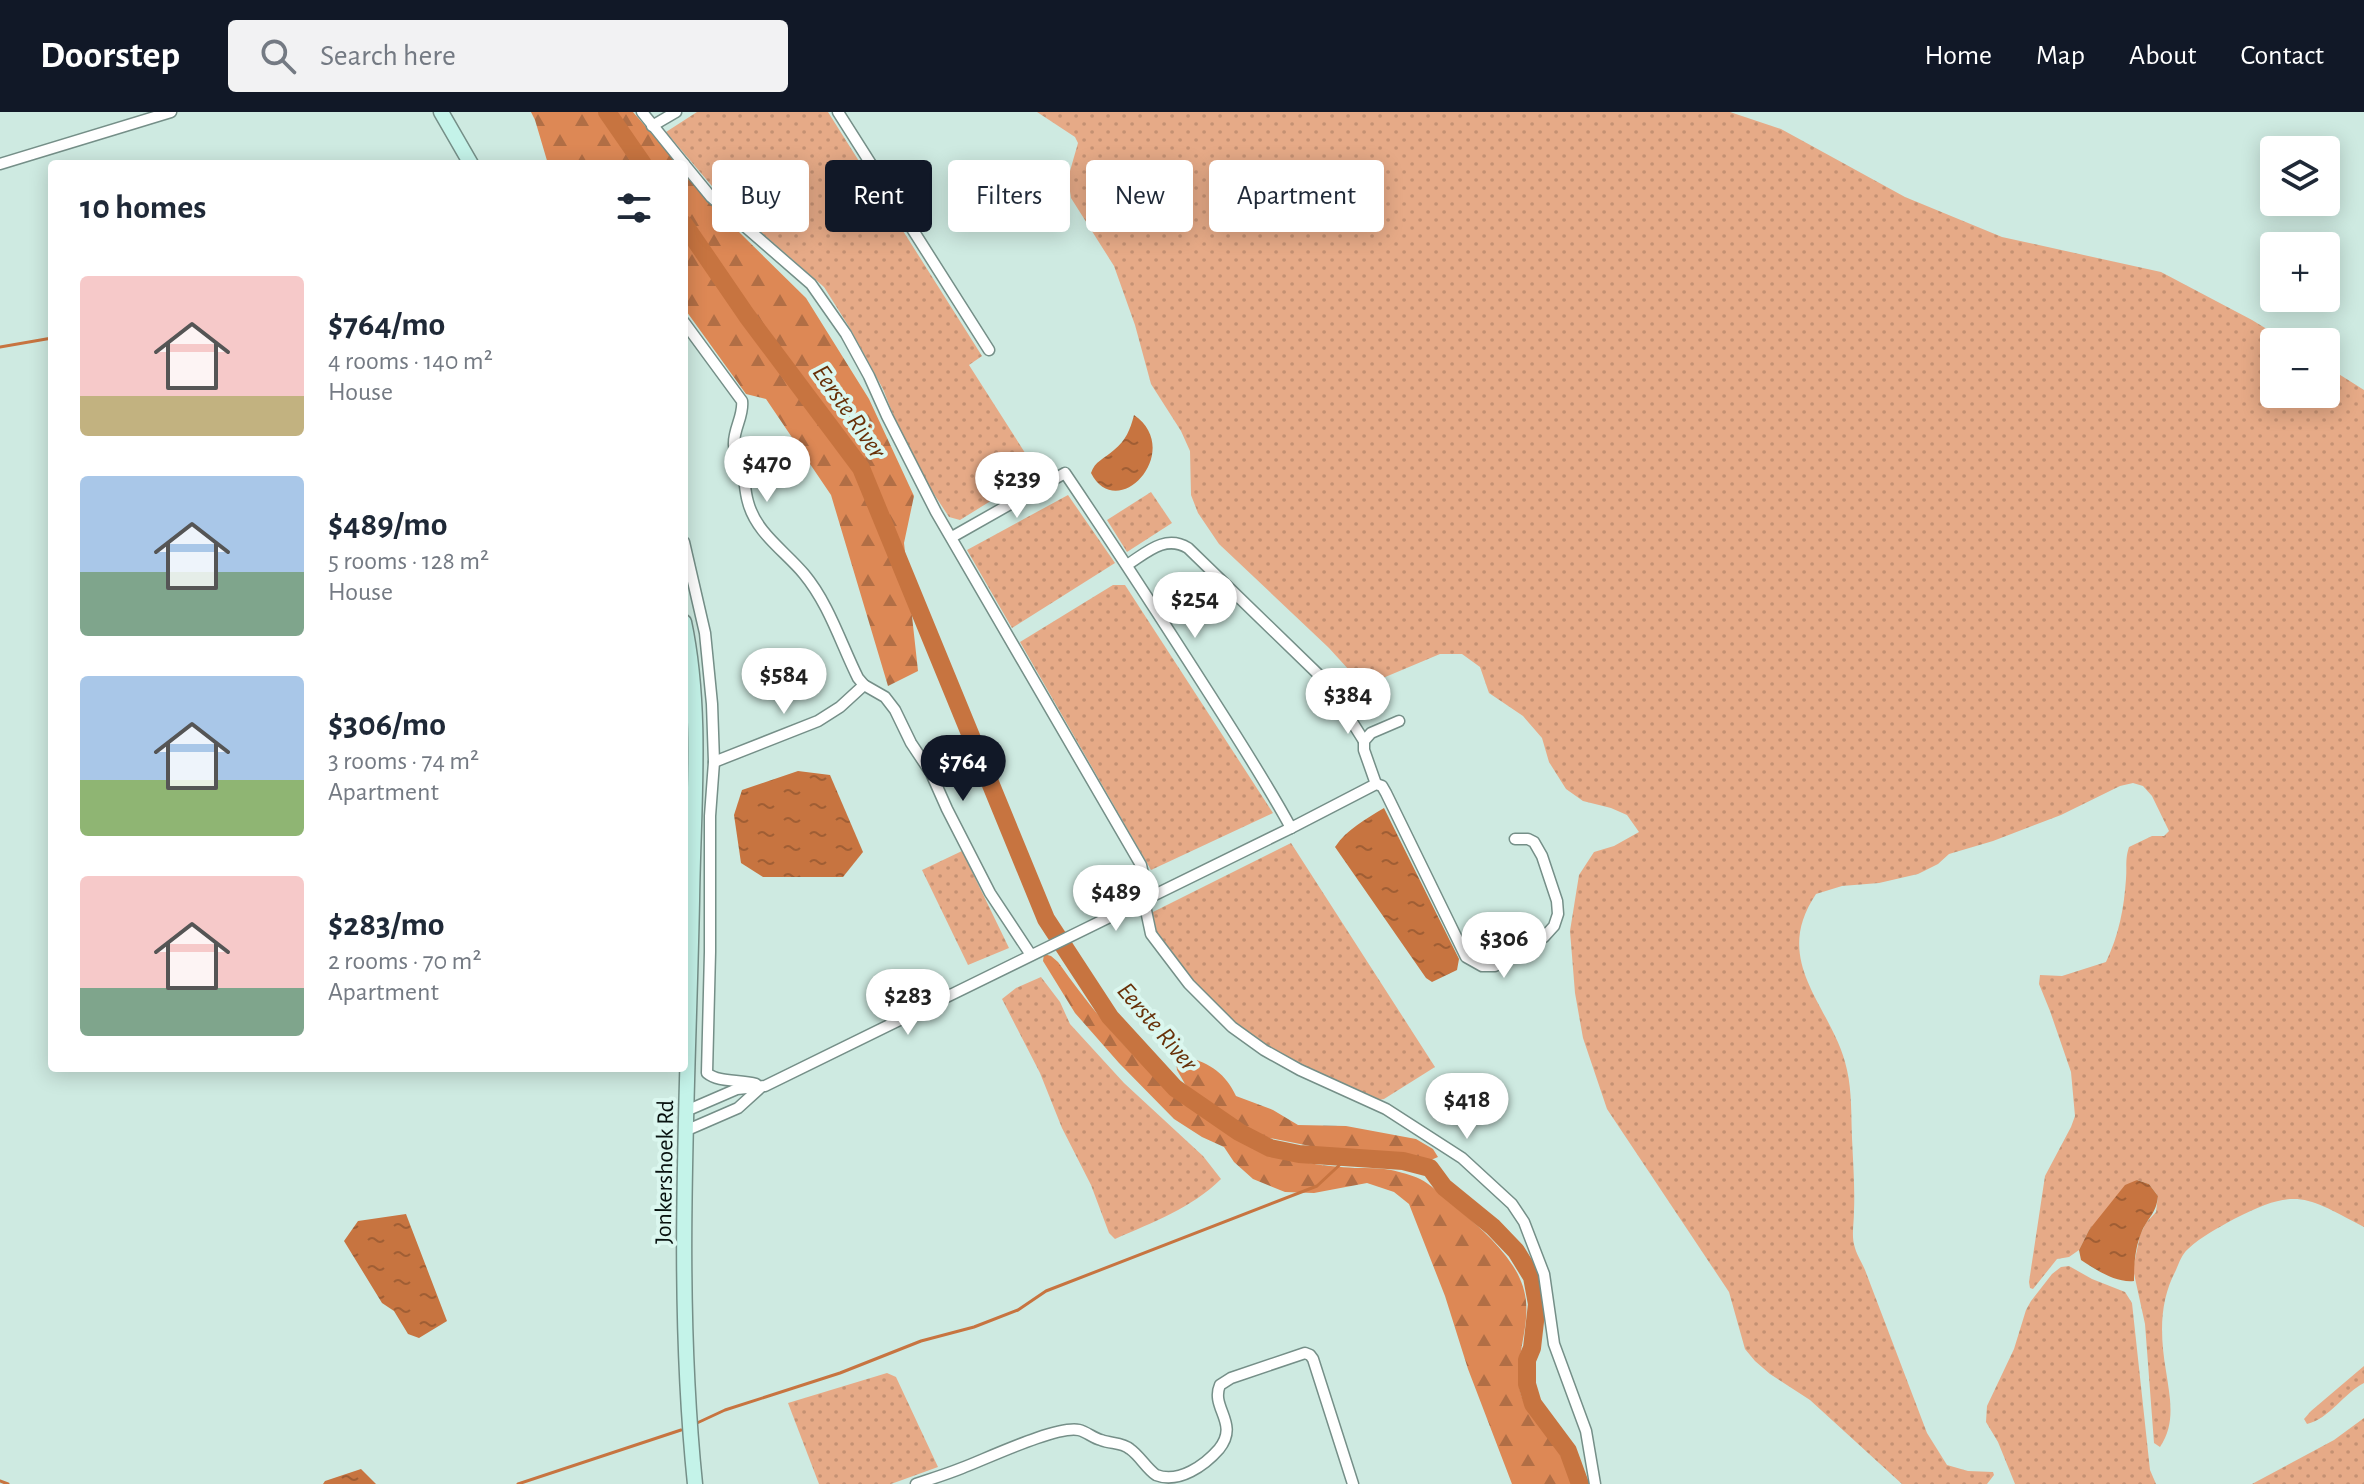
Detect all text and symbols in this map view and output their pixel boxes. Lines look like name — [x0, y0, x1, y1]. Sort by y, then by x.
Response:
search box — [228, 20, 788, 92]
icon: search — [256, 34, 300, 78]
text: Doorstep — [40, 37, 180, 75]
text: Search here — [320, 41, 456, 71]
text: Home — [1925, 42, 1992, 70]
text: Map — [2036, 42, 2085, 70]
text: About — [2129, 42, 2197, 70]
text: Contact — [2241, 42, 2324, 70]
map controls — [2260, 136, 2340, 408]
button: layers — [2260, 136, 2340, 216]
chip: Buy — [712, 160, 809, 232]
chip: Rent — [825, 160, 932, 232]
chip: Filters — [948, 160, 1070, 232]
chip: New — [1086, 160, 1193, 232]
chip: Apartment — [1209, 160, 1384, 232]
icon: filters — [612, 186, 656, 230]
text: 10 homes — [80, 191, 206, 225]
button: + — [2260, 232, 2340, 312]
icon: home — [144, 308, 240, 404]
text: $764/mo — [328, 308, 445, 342]
button: − — [2260, 328, 2340, 408]
text: 4 rooms · 140 m² — [328, 348, 493, 374]
water label: Eerste River — [808, 360, 892, 464]
text: House — [328, 379, 393, 405]
pin: $470 — [720, 436, 814, 504]
text: $470 — [742, 449, 792, 475]
pin: $239 — [970, 452, 1064, 520]
text: $239 — [993, 465, 1041, 491]
icon: home — [144, 508, 240, 604]
text: $489/mo — [328, 508, 447, 542]
text: 5 rooms · 128 m² — [328, 548, 489, 574]
pin: $254 — [1148, 572, 1242, 640]
text: House — [328, 579, 393, 605]
text: $254 — [1171, 585, 1219, 611]
pin: $584 — [737, 648, 831, 716]
text: $584 — [760, 661, 808, 687]
pin: $384 — [1301, 668, 1395, 736]
text: $384 — [1324, 681, 1372, 707]
icon: home — [144, 708, 240, 804]
text: $306/mo — [328, 708, 446, 742]
pin: $764 — [916, 735, 1010, 803]
text: 3 rooms · 74 m² — [328, 748, 479, 774]
text: $764 — [939, 748, 987, 774]
text: Apartment — [328, 779, 439, 805]
pin: $489 — [1069, 865, 1163, 933]
text: $489 — [1091, 878, 1141, 904]
icon: home — [144, 908, 240, 1004]
text: $283/mo — [328, 908, 445, 942]
pin: $306 — [1457, 912, 1551, 980]
text: $306 — [1479, 925, 1529, 951]
text: 2 rooms · 70 m² — [328, 948, 481, 974]
pin: $283 — [861, 969, 955, 1037]
water label: Eerste River — [1112, 977, 1203, 1077]
text: Apartment — [328, 979, 439, 1005]
text: $283 — [884, 982, 932, 1008]
pin: $418 — [1420, 1073, 1514, 1141]
text: $418 — [1444, 1086, 1490, 1112]
street label: Jonkershoek Rd — [652, 1100, 678, 1244]

